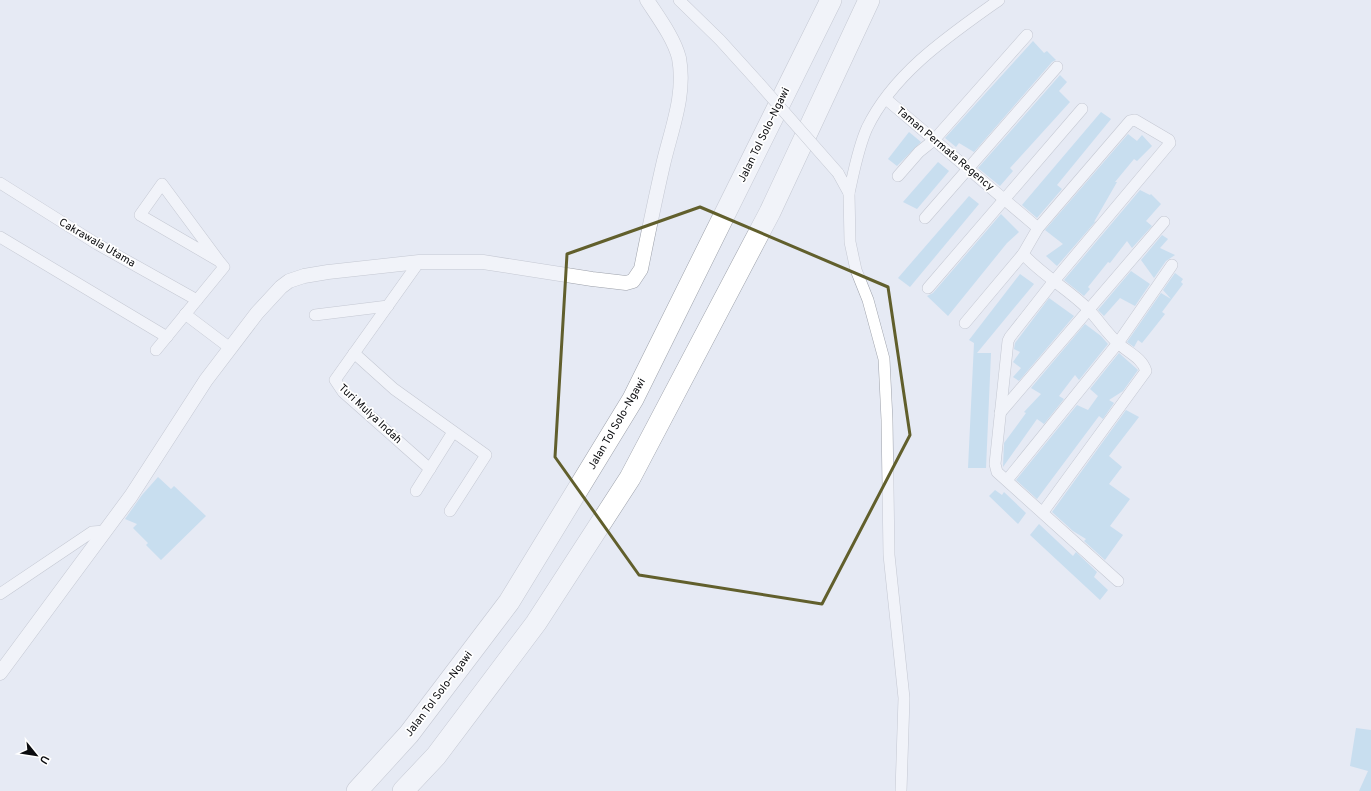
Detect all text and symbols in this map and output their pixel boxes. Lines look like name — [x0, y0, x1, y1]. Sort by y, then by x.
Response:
street label: Jalan Tol Solo–Ngawi — [735, 85, 793, 185]
street label: Taman Permata Regency — [893, 104, 997, 194]
street label: Cakrawala Utama — [56, 215, 138, 271]
street label: Jalan Tol Solo–Ngawi — [585, 376, 649, 472]
street label: Turi Mulya Indah — [335, 381, 405, 447]
street label: Jalan Tol Solo–Ngawi — [402, 648, 476, 740]
north arrow — [16, 735, 56, 775]
text: U — [36, 753, 52, 766]

